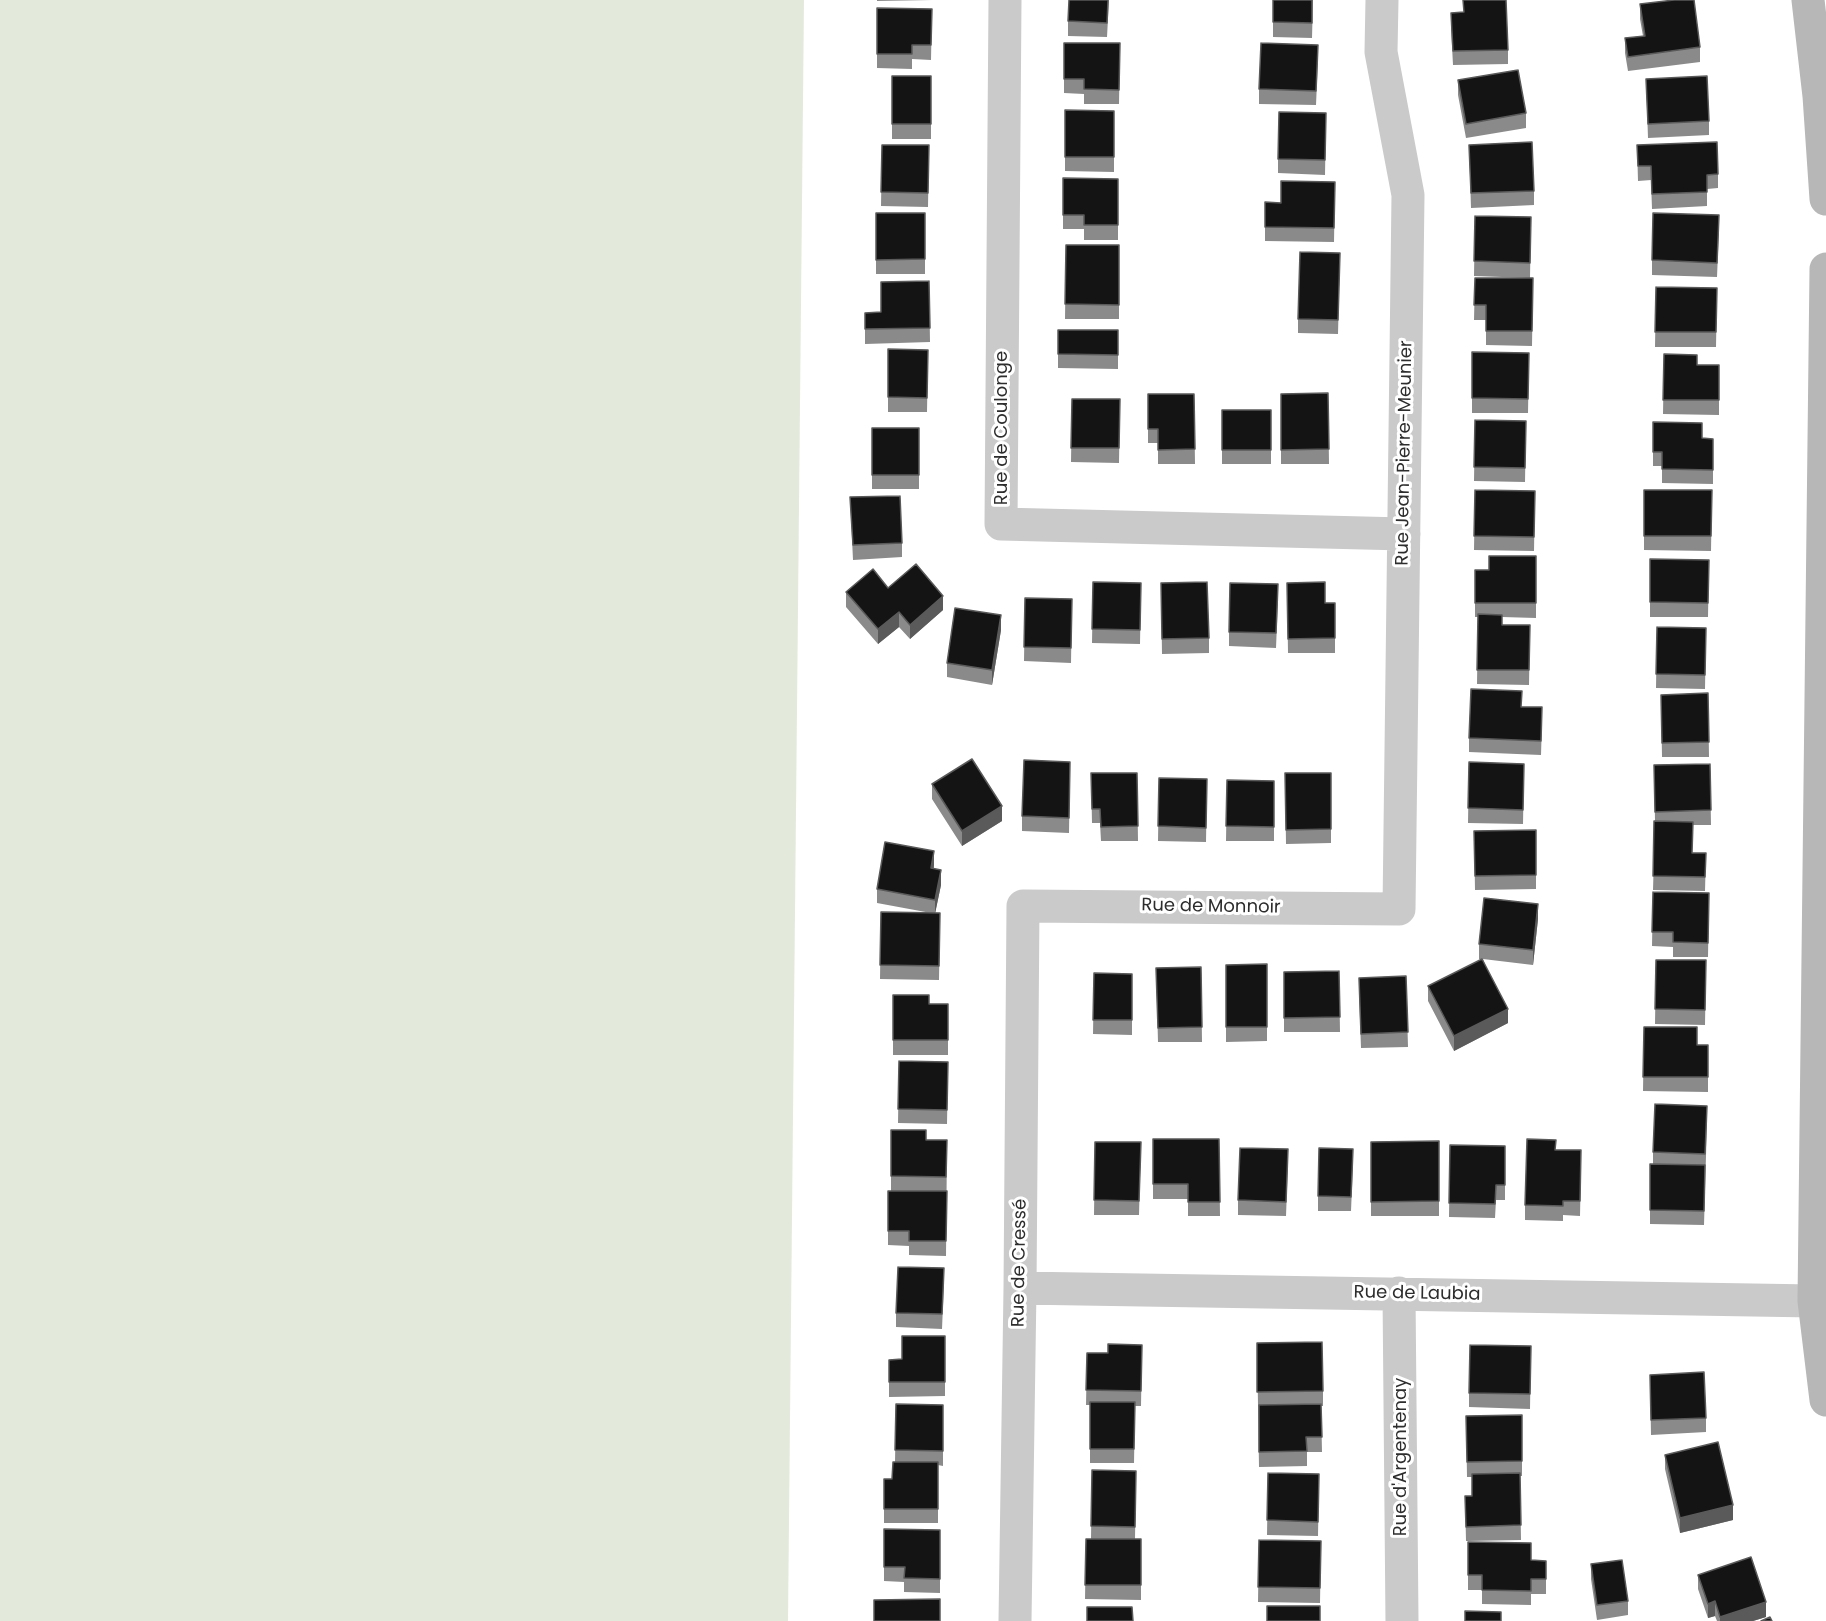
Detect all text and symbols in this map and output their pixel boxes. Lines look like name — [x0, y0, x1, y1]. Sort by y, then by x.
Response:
street label: Rue Jean-Pierre-Meunier — [1392, 340, 1418, 566]
street label: Rue de Coulonge — [991, 351, 1013, 505]
street label: Rue de Monnoir — [1141, 895, 1281, 919]
street label: Rue de Cressé — [1008, 1199, 1032, 1327]
street label: Rue de Laubia — [1353, 1282, 1481, 1306]
street label: Rue d'Argentenay — [1390, 1378, 1412, 1536]

